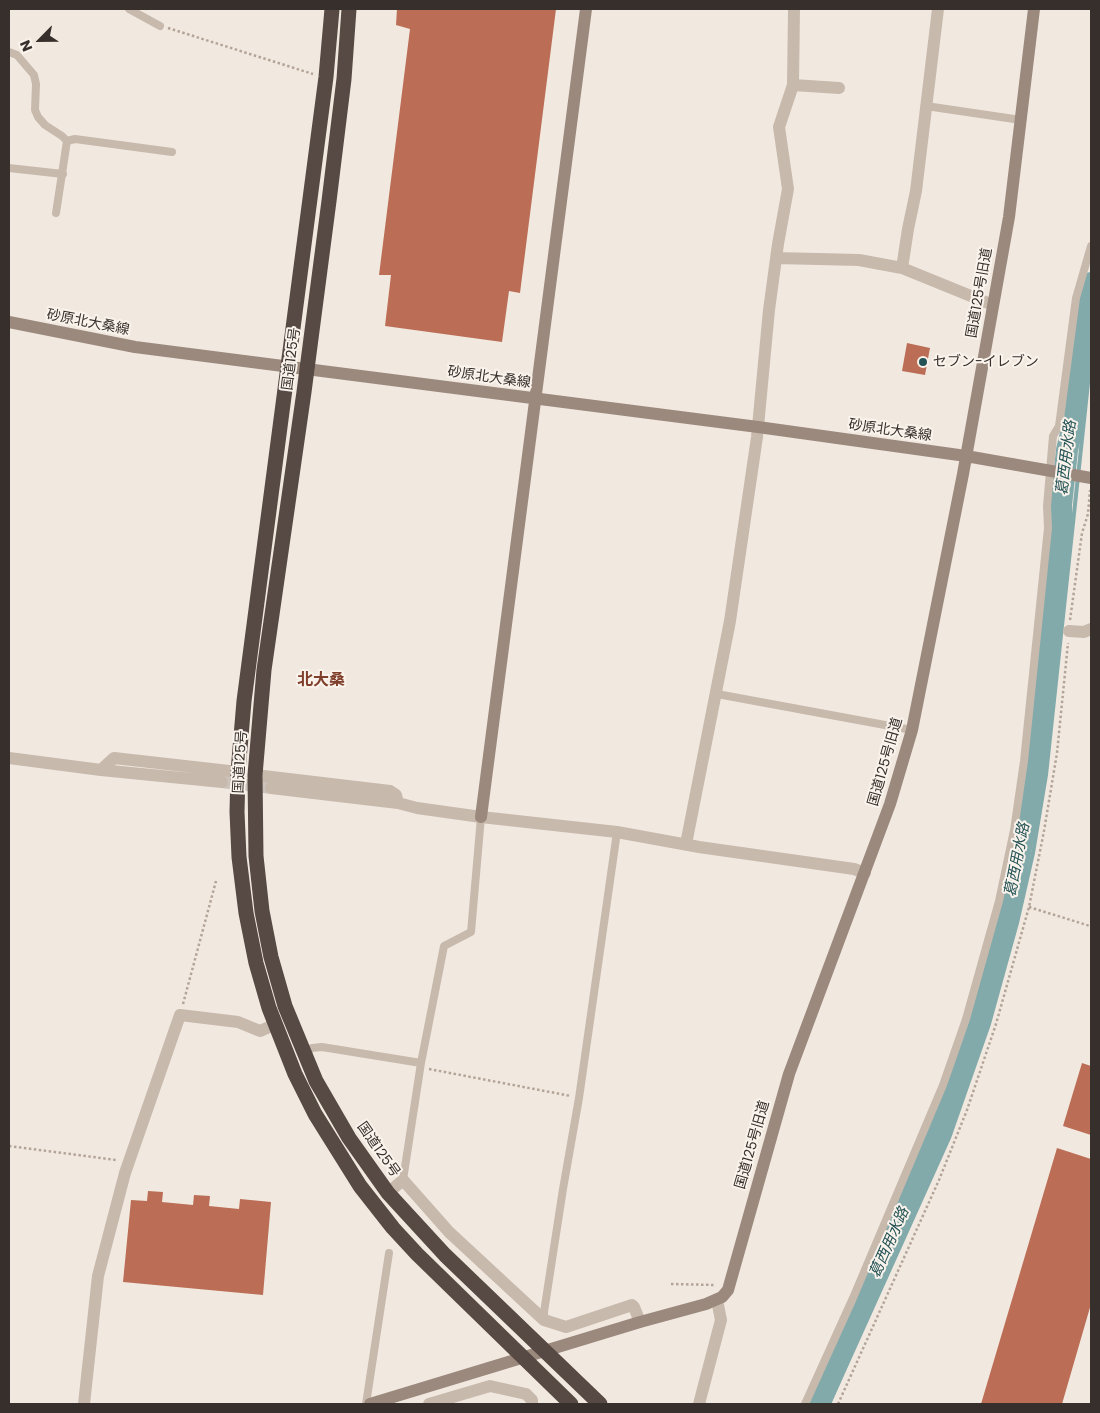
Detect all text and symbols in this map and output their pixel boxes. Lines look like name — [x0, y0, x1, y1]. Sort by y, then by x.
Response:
north arrow — [15, 15, 65, 65]
text: N — [15, 37, 37, 55]
street label: 国道125号旧道 — [964, 247, 996, 339]
street label: 砂原北大桑線 — [45, 307, 131, 339]
street label: 国道125号 — [280, 327, 304, 391]
place label: セブン-イレブン — [933, 354, 1039, 370]
marker: セブン-イレブン — [917, 356, 929, 368]
street label: 砂原北大桑線 — [446, 364, 532, 392]
street label: 砂原北大桑線 — [847, 417, 933, 445]
water label: 葛西用水路 — [1053, 420, 1081, 496]
district label: 北大桑 — [297, 671, 345, 691]
street label: 国道125号旧道 — [865, 716, 907, 808]
street label: 国道125号 — [231, 730, 251, 794]
water label: 葛西用水路 — [1002, 821, 1034, 899]
street label: 国道125号旧道 — [732, 1099, 774, 1191]
street label: 国道125号 — [353, 1119, 403, 1181]
water label: 葛西用水路 — [867, 1205, 913, 1281]

